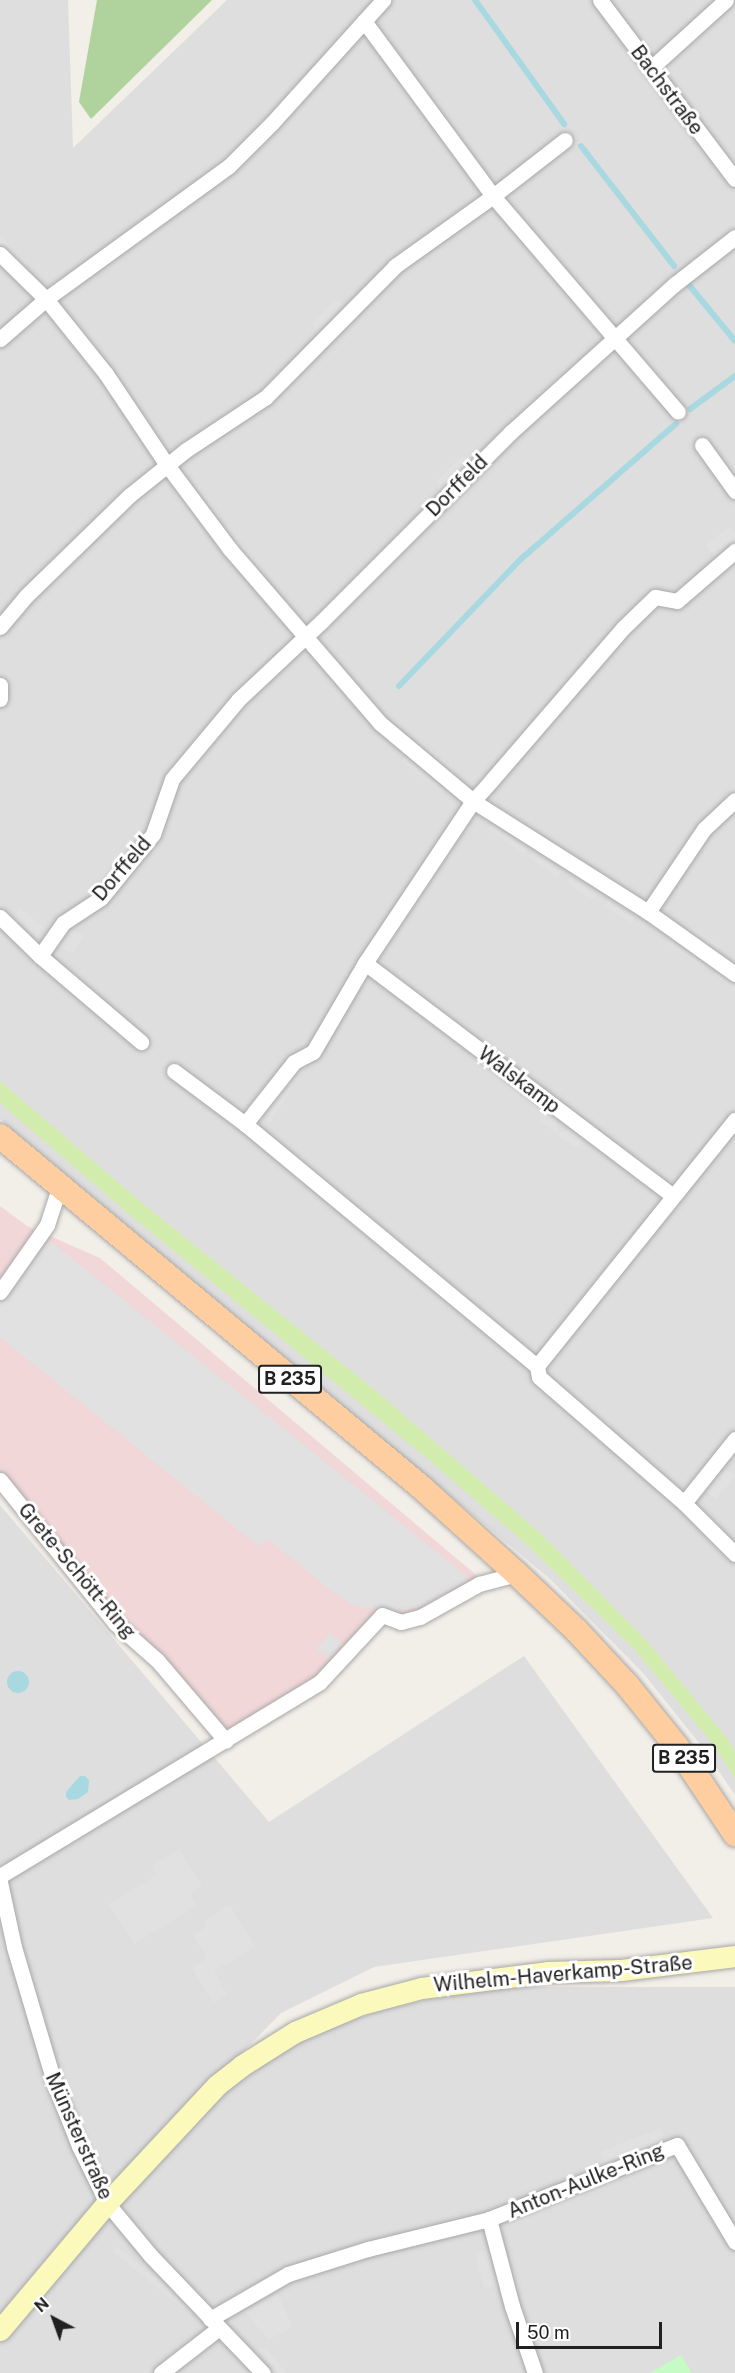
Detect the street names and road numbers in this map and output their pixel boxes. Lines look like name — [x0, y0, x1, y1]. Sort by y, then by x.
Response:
street label: Bachstraße — [626, 40, 708, 140]
street label: Dorffeld — [421, 450, 493, 522]
street label: Dorffeld — [88, 832, 156, 906]
street label: Walskamp — [473, 1041, 565, 1119]
road number: B 235 — [257, 1364, 323, 1394]
street label: Grete-Schött-Ring — [13, 1498, 141, 1644]
road number: B 235 — [651, 1743, 717, 1773]
street label: Wilhelm-Haverkamp-Straße — [433, 1951, 693, 1997]
street label: Münsterstraße — [40, 2069, 118, 2203]
street label: Anton-Aulke-Ring — [504, 2139, 668, 2223]

